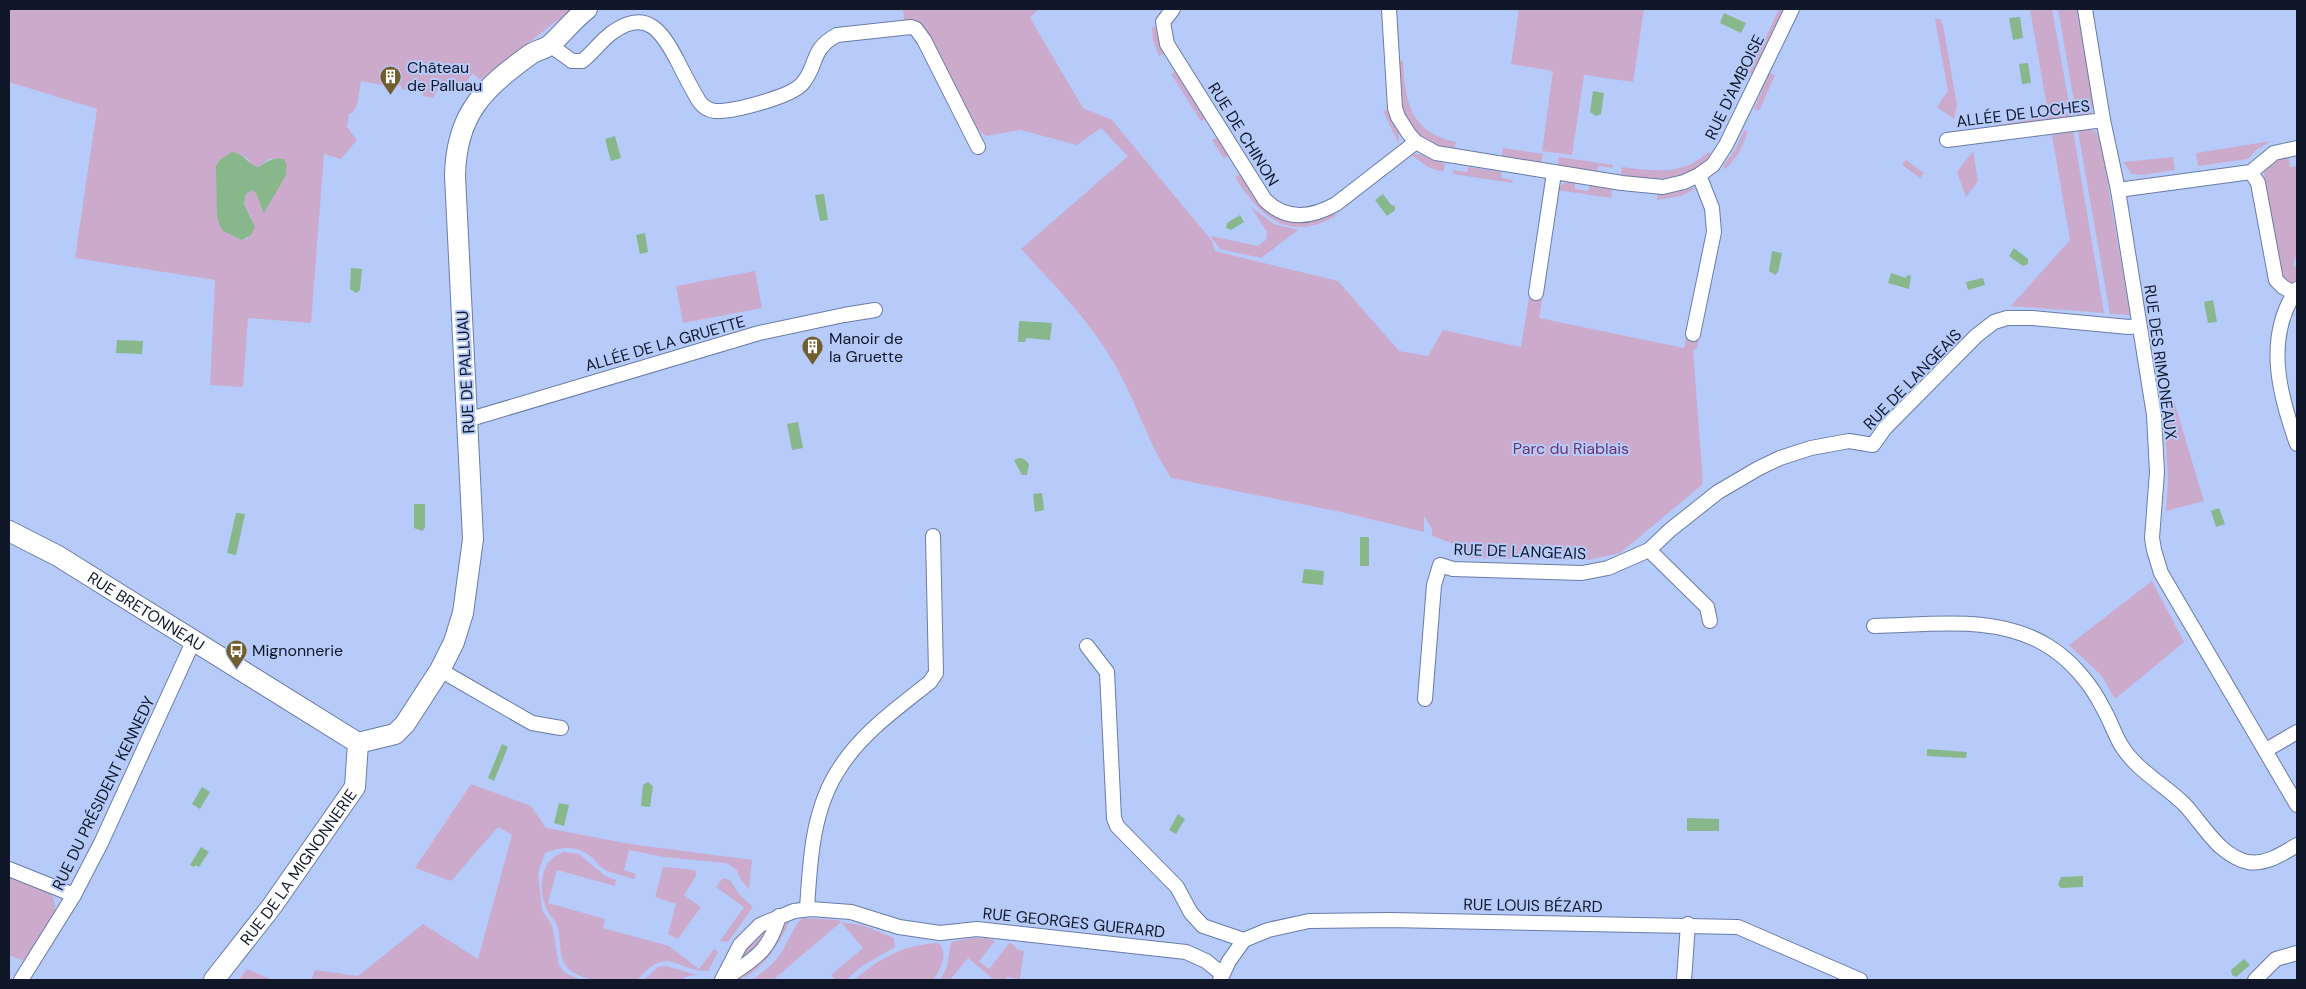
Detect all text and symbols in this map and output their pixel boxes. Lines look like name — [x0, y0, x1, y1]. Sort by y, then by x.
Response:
street label: RUE D'AMBOISE — [1700, 31, 1769, 143]
place label: Château de Palluau — [407, 57, 482, 96]
building icon: Château de Palluau — [379, 64, 403, 95]
street label: RUE DE CHINON — [1203, 79, 1284, 190]
street label: ALLÉE DE LOCHES — [1955, 95, 2091, 132]
street label: RUE DES RIMONEAUX — [2139, 283, 2182, 441]
street label: RUE DE PALLUAU — [452, 310, 479, 434]
street label: ALLÉE DE LA GRUETTE — [583, 311, 748, 376]
street label: RUE DE LANGEAIS — [1859, 324, 1966, 434]
place label: Manoir de la Gruette — [829, 328, 903, 367]
building icon: Manoir de la Gruette — [801, 335, 825, 366]
park label: Parc du Riablais — [1513, 438, 1629, 459]
street label: RUE DE LANGEAIS — [1453, 539, 1587, 564]
street label: RUE BRETONNEAU — [84, 567, 208, 656]
bus stop icon: Mignonnerie — [224, 638, 248, 669]
place label: Mignonnerie — [252, 640, 343, 661]
street label: RUE DU PRÉSIDENT KENNEDY — [47, 693, 160, 894]
street label: RUE DE LA MIGNONNERIE — [235, 785, 361, 950]
street label: RUE LOUIS BÉZARD — [1463, 894, 1603, 917]
street label: RUE GEORGES GUERARD — [982, 902, 1166, 943]

